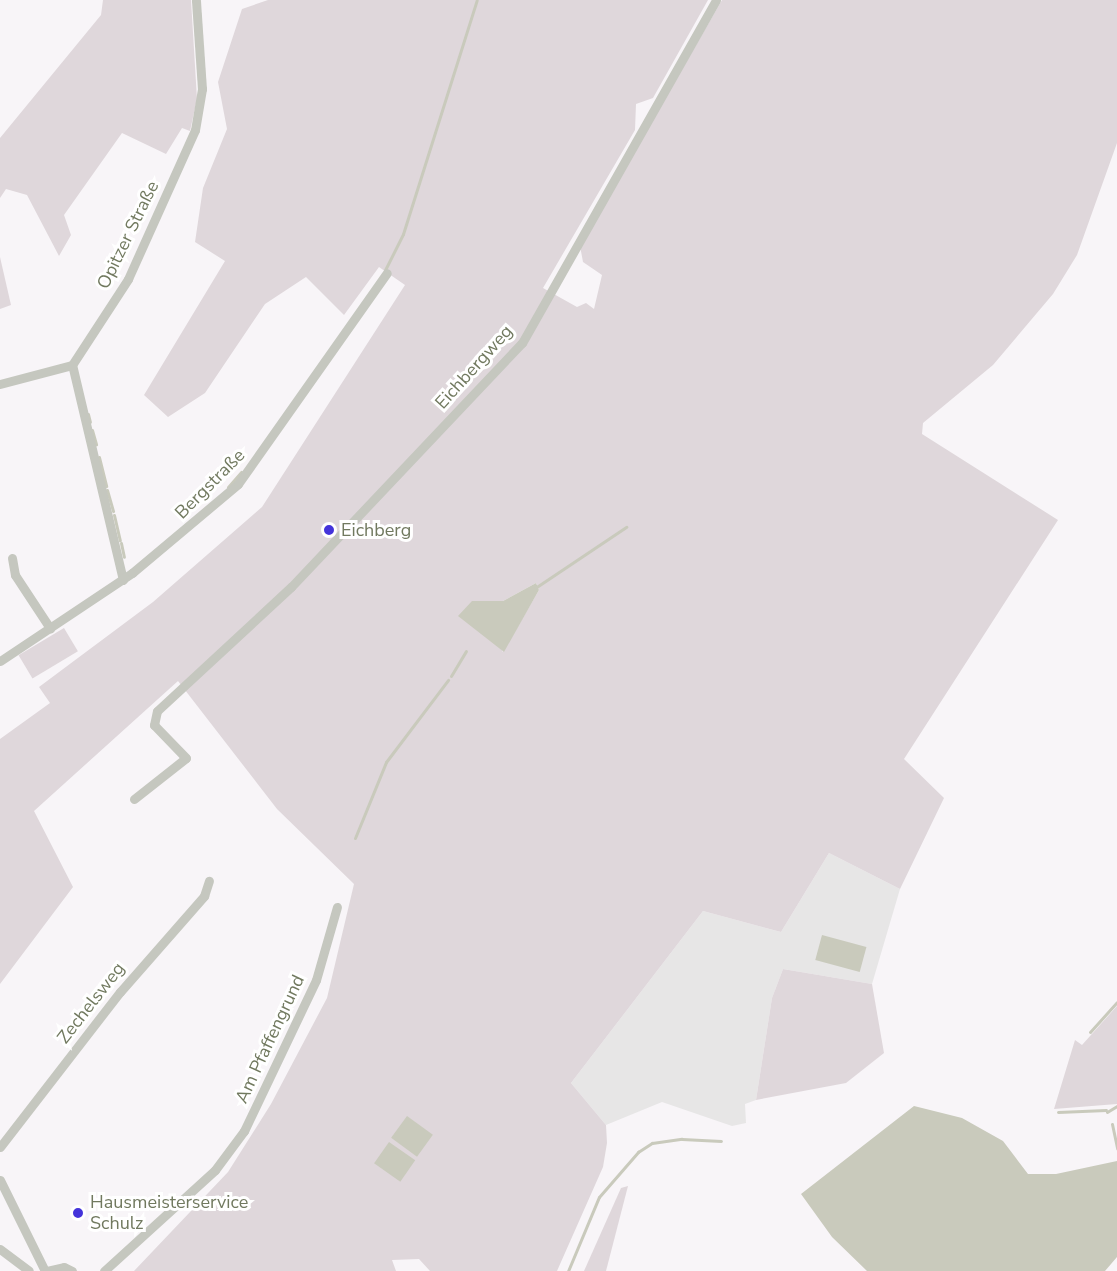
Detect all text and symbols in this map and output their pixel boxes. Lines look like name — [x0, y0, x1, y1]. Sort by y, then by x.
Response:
street label: Opitzer Straße — [93, 177, 163, 293]
street label: Eichbergweg — [431, 321, 517, 413]
street label: Bergstraße — [171, 445, 249, 523]
place label: Eichberg — [341, 519, 411, 541]
marker: Eichberg — [322, 523, 336, 537]
street label: Zechelsweg — [53, 958, 129, 1048]
street label: Am Pfaffengrund — [231, 971, 309, 1107]
place label: Hausmeisterservice Schulz — [90, 1192, 248, 1234]
marker: Hausmeisterservice Schulz — [71, 1206, 85, 1220]

